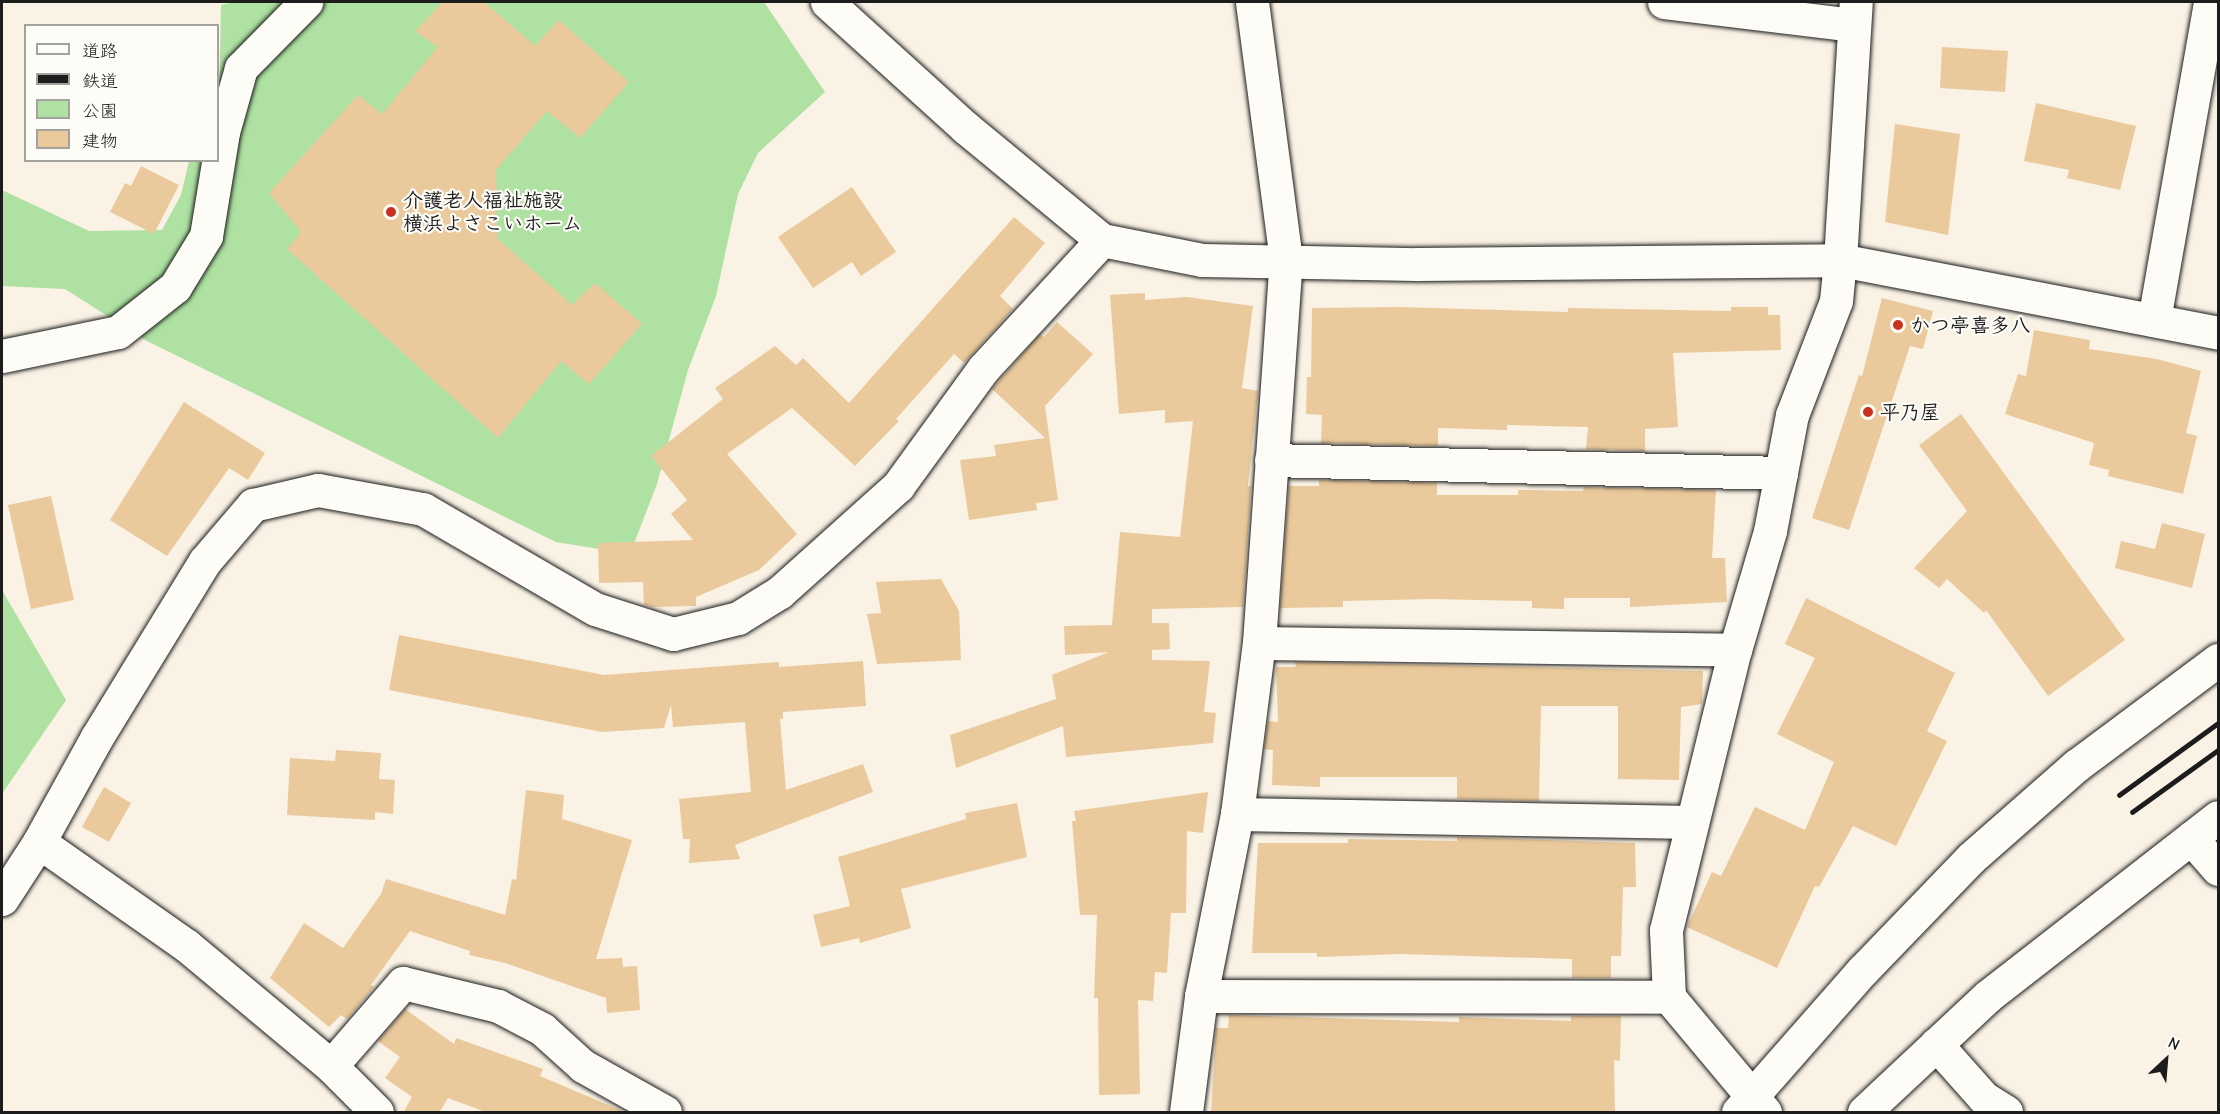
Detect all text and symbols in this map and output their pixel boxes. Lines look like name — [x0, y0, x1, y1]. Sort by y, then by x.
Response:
legend — [24, 24, 219, 162]
text: 道路 — [82, 41, 118, 62]
text: 鉄道 — [82, 71, 118, 92]
text: 公園 — [82, 101, 118, 122]
text: 建物 — [82, 131, 118, 152]
place label: 介護老人福祉施設 横浜よさこいホーム — [403, 189, 583, 236]
marker: 介護老人福祉施設 横浜よさこいホーム — [384, 205, 398, 219]
place label: かつ亭喜多八 — [1910, 313, 2030, 337]
marker: かつ亭喜多八 — [1891, 318, 1905, 332]
place label: 平乃屋 — [1880, 400, 1940, 424]
marker: 平乃屋 — [1861, 405, 1875, 419]
north arrow — [2136, 1030, 2196, 1090]
text: N — [2165, 1033, 2183, 1054]

